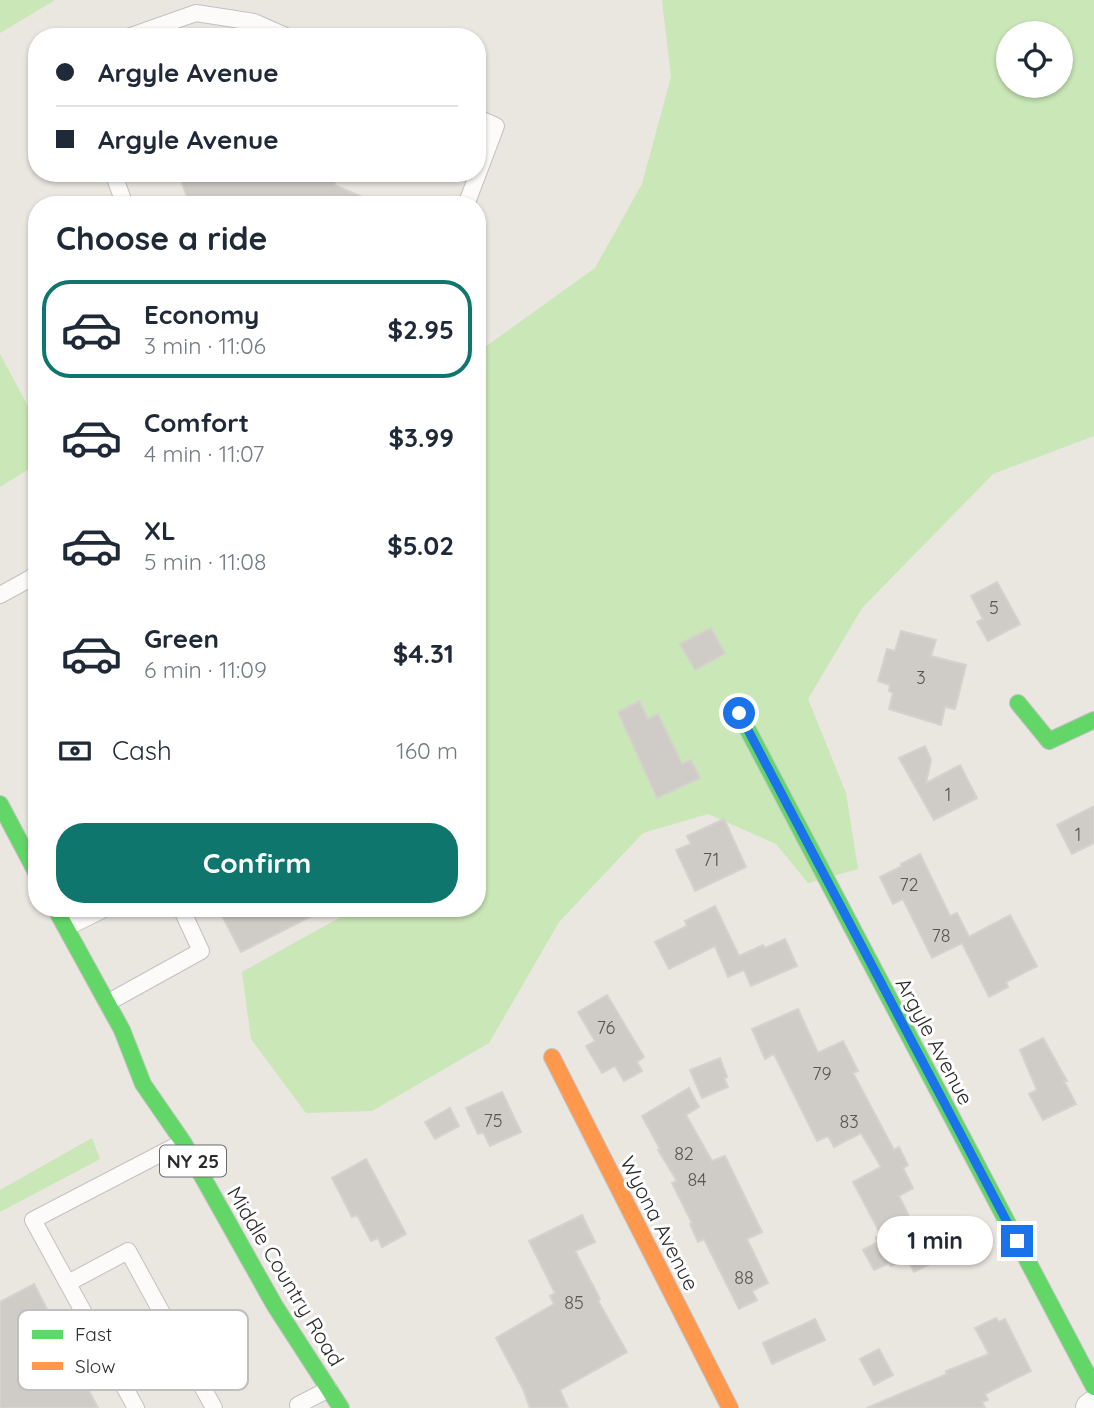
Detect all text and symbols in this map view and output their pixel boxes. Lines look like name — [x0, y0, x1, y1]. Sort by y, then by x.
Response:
map controls — [996, 21, 1073, 98]
button: locate — [996, 21, 1073, 98]
text: Argyle Avenue — [98, 56, 279, 89]
text: Argyle Avenue — [98, 123, 279, 156]
text: Choose a ride — [56, 218, 268, 258]
icon: car — [60, 298, 123, 361]
text: Economy — [144, 298, 259, 331]
text: $2.95 — [387, 313, 454, 346]
text: 3 min · 11:06 — [144, 331, 266, 360]
icon: car — [60, 406, 123, 469]
text: Comfort — [144, 406, 249, 439]
text: $3.99 — [389, 421, 454, 454]
text: 4 min · 11:07 — [144, 439, 264, 468]
icon: car — [60, 514, 123, 577]
text: XL — [144, 514, 176, 547]
text: $5.02 — [387, 529, 454, 562]
text: 5 min · 11:08 — [144, 547, 266, 576]
house number: 5 — [989, 596, 999, 619]
icon: car — [60, 622, 123, 685]
text: Green — [144, 622, 219, 655]
text: $4.31 — [393, 637, 454, 670]
text: 6 min · 11:09 — [144, 655, 267, 684]
house number: 3 — [916, 666, 926, 689]
route start — [723, 697, 755, 729]
icon: cash — [56, 732, 94, 770]
text: Cash — [112, 734, 172, 767]
text: 160 m — [396, 736, 458, 765]
house number: 1 — [945, 783, 951, 806]
button: Confirm — [56, 823, 458, 903]
house number: 1 — [1075, 823, 1081, 846]
house number: 71 — [703, 848, 719, 871]
house number: 72 — [899, 873, 919, 896]
house number: 78 — [932, 924, 950, 947]
street label: Argyle Avenue — [891, 973, 979, 1109]
house number: 76 — [597, 1016, 615, 1039]
house number: 79 — [812, 1062, 832, 1085]
house number: 75 — [483, 1109, 503, 1132]
house number: 83 — [839, 1110, 859, 1133]
house number: 82 — [674, 1142, 694, 1165]
road number: NY 25 — [160, 1146, 226, 1176]
street label: Wyona Avenue — [615, 1152, 705, 1294]
house number: 84 — [687, 1168, 707, 1191]
street label: Middle Country Road — [222, 1181, 350, 1371]
callout: 1 min — [877, 1216, 992, 1266]
route end — [1001, 1225, 1033, 1257]
text: 1 min — [907, 1226, 963, 1255]
house number: 88 — [734, 1266, 754, 1289]
house number: 85 — [564, 1291, 584, 1314]
legend — [18, 1310, 248, 1390]
text: Fast — [75, 1322, 112, 1346]
text: Slow — [75, 1354, 116, 1378]

